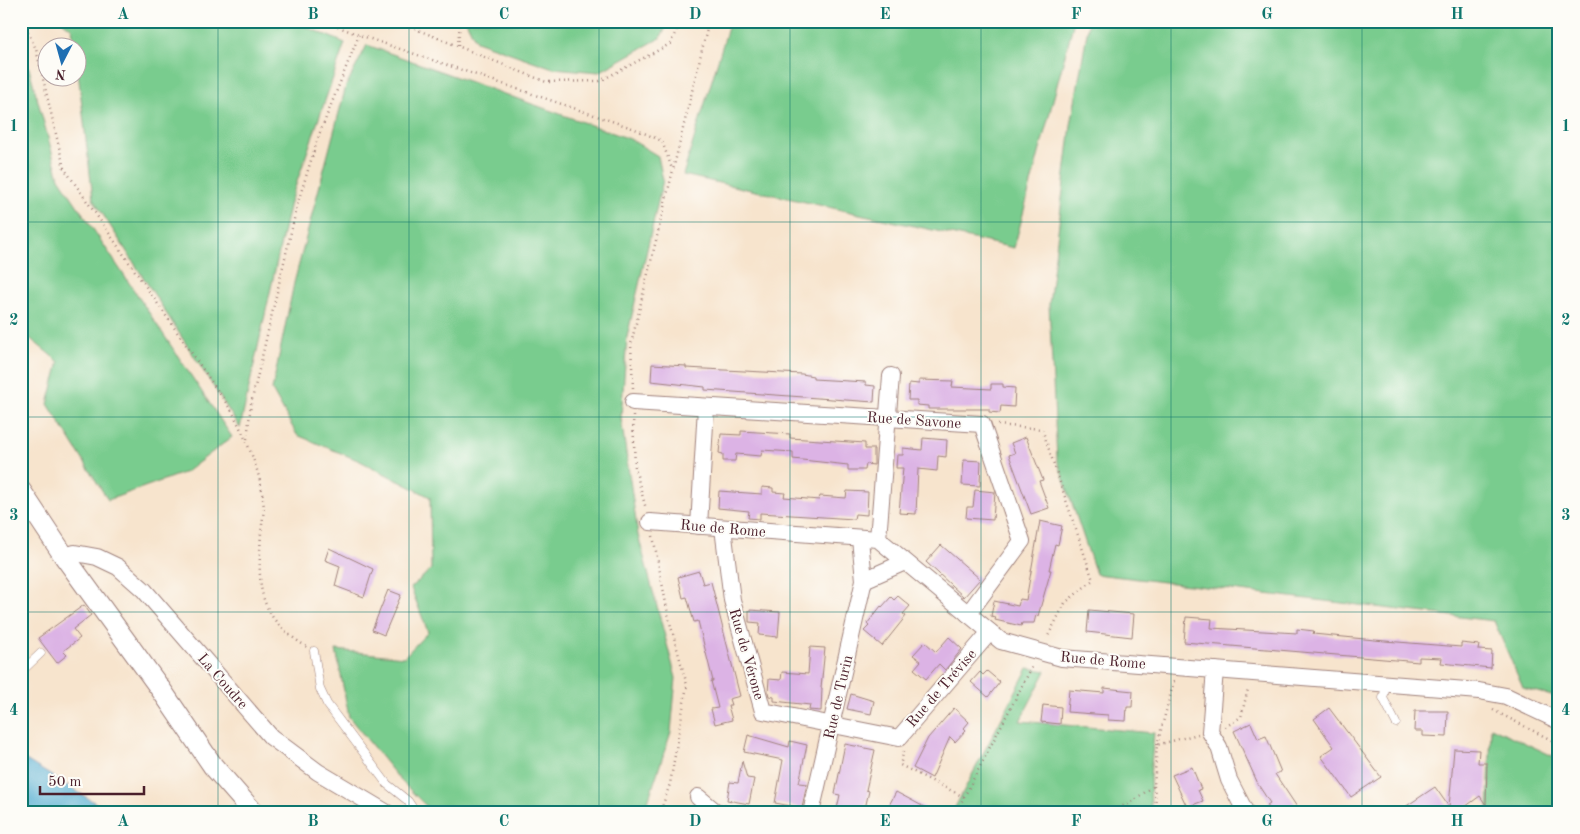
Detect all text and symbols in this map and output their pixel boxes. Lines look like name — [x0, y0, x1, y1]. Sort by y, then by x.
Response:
text: A — [117, 7, 129, 23]
text: B — [307, 7, 319, 23]
text: C — [499, 7, 509, 23]
text: D — [689, 7, 701, 23]
text: E — [879, 7, 891, 23]
text: F — [1071, 7, 1082, 23]
text: G — [1261, 7, 1273, 23]
text: H — [1450, 7, 1464, 23]
north arrow — [38, 38, 88, 88]
text: N — [54, 66, 67, 81]
text: 1 — [9, 119, 19, 135]
text: 1 — [1561, 119, 1571, 135]
text: 2 — [9, 313, 19, 329]
text: 2 — [1561, 313, 1571, 329]
street label: Rue de Savone — [866, 411, 962, 432]
text: 3 — [9, 508, 19, 524]
text: 3 — [1561, 508, 1571, 524]
street label: Rue de Rome — [679, 518, 766, 541]
street label: Rue de Vérone — [725, 607, 766, 702]
street label: Rue de Trévise — [904, 647, 980, 731]
street label: Rue de Rome — [1059, 650, 1146, 673]
street label: La Coudre — [194, 651, 250, 713]
street label: Rue de Turin — [823, 654, 856, 741]
text: 4 — [9, 703, 19, 719]
text: 4 — [1561, 703, 1571, 719]
scale bar — [40, 764, 144, 796]
text: 50 m — [48, 775, 82, 790]
text: A — [117, 814, 129, 830]
text: B — [307, 814, 319, 830]
text: C — [499, 814, 509, 830]
text: D — [689, 814, 701, 830]
text: E — [879, 814, 891, 830]
text: F — [1071, 814, 1082, 830]
text: G — [1261, 814, 1273, 830]
text: H — [1450, 814, 1464, 830]

